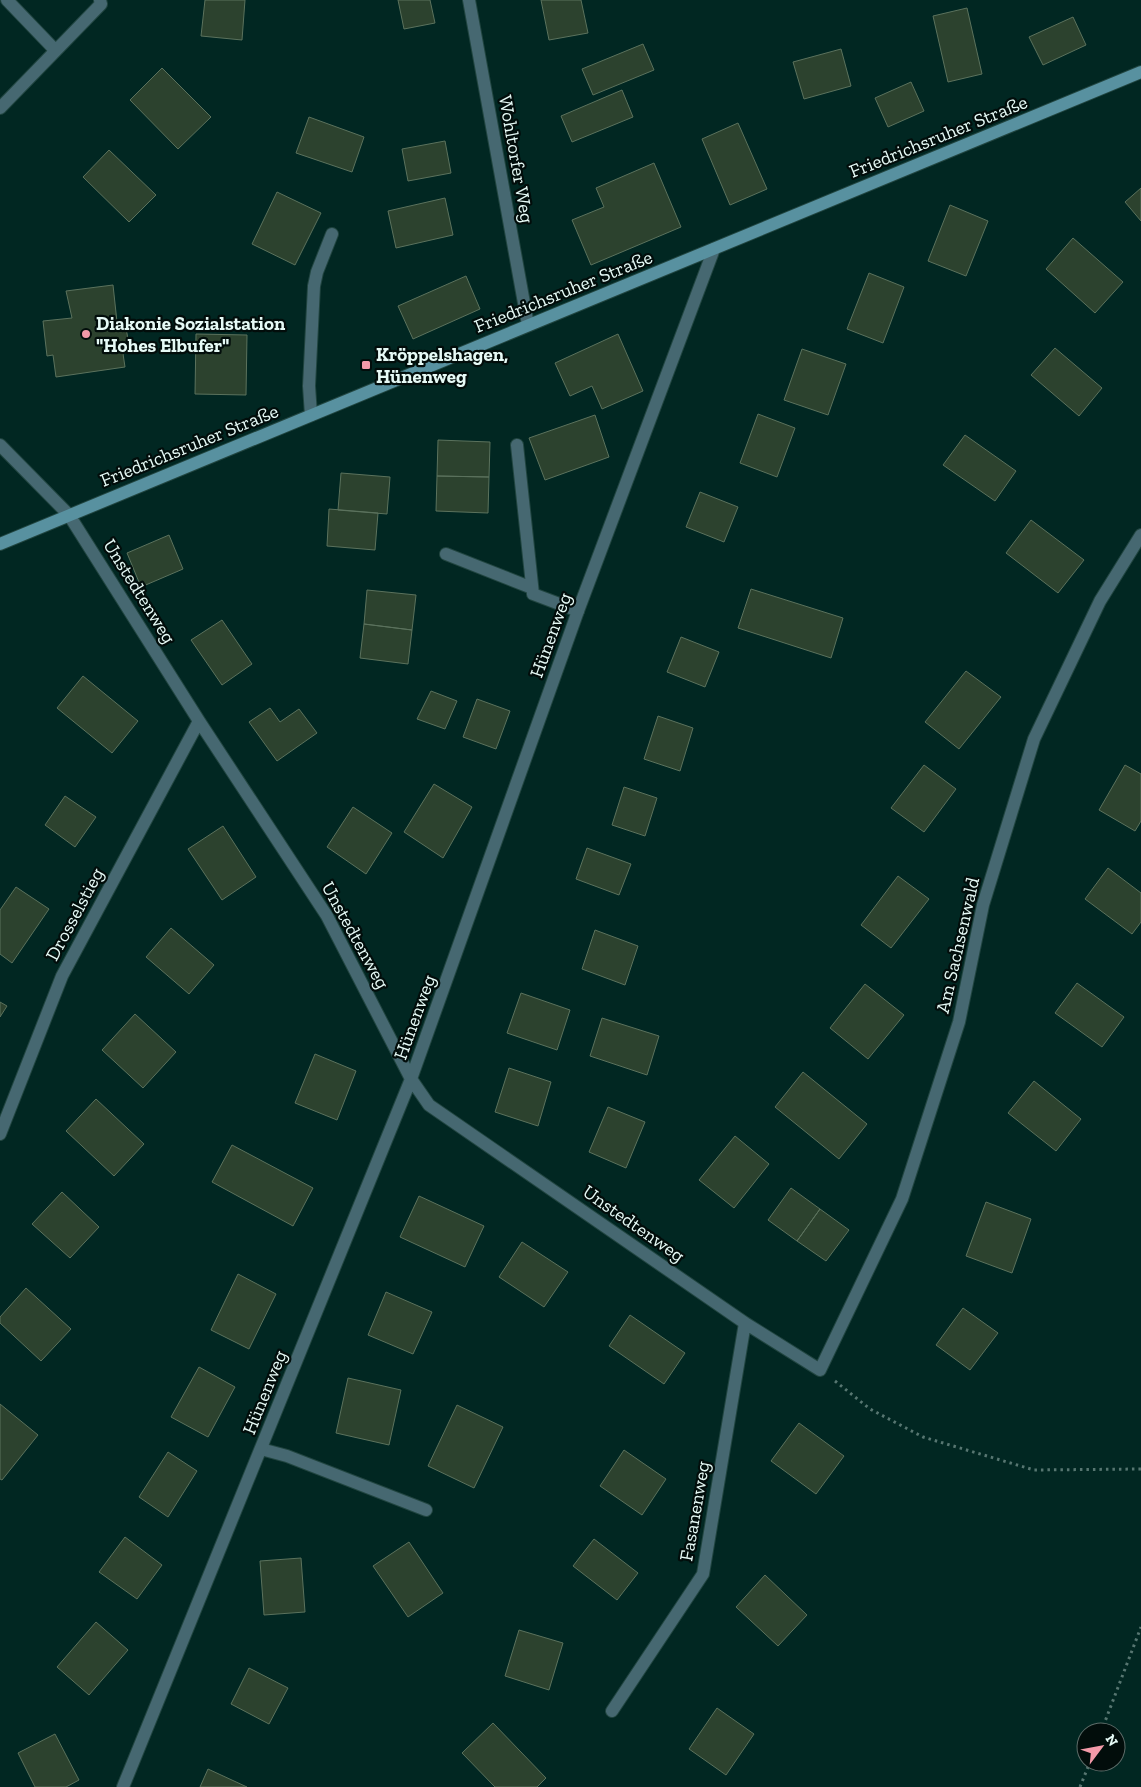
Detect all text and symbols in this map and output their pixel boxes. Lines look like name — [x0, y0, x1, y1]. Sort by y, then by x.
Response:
street label: Friedrichsruher Straße — [846, 90, 1031, 183]
street label: Wohltorfer Weg — [494, 93, 539, 225]
street label: Friedrichsruher Straße — [471, 245, 656, 338]
place label: Diakonie Sozialstation "Hohes Elbufer" — [96, 312, 286, 357]
marker: Diakonie Sozialstation "Hohes Elbufer" — [80, 328, 92, 340]
place label: Kröppelshagen, Hünenweg — [376, 343, 508, 388]
marker: Kröppelshagen, Hünenweg — [360, 359, 372, 371]
street label: Friedrichsruher Straße — [97, 399, 282, 492]
street label: Unstedtenweg — [98, 535, 181, 648]
street label: Hünenweg — [524, 589, 577, 681]
street label: Drosselstieg — [40, 863, 109, 965]
street label: Am Sachsenwald — [931, 874, 984, 1015]
street label: Unstedtenweg — [317, 878, 395, 993]
street label: Hünenweg — [388, 971, 441, 1063]
street label: Unstedtenweg — [578, 1180, 690, 1267]
street label: Hünenweg — [237, 1346, 292, 1438]
street label: Fasanenweg — [674, 1459, 715, 1563]
north arrow — [1076, 1722, 1126, 1772]
text: N — [1102, 1731, 1122, 1750]

